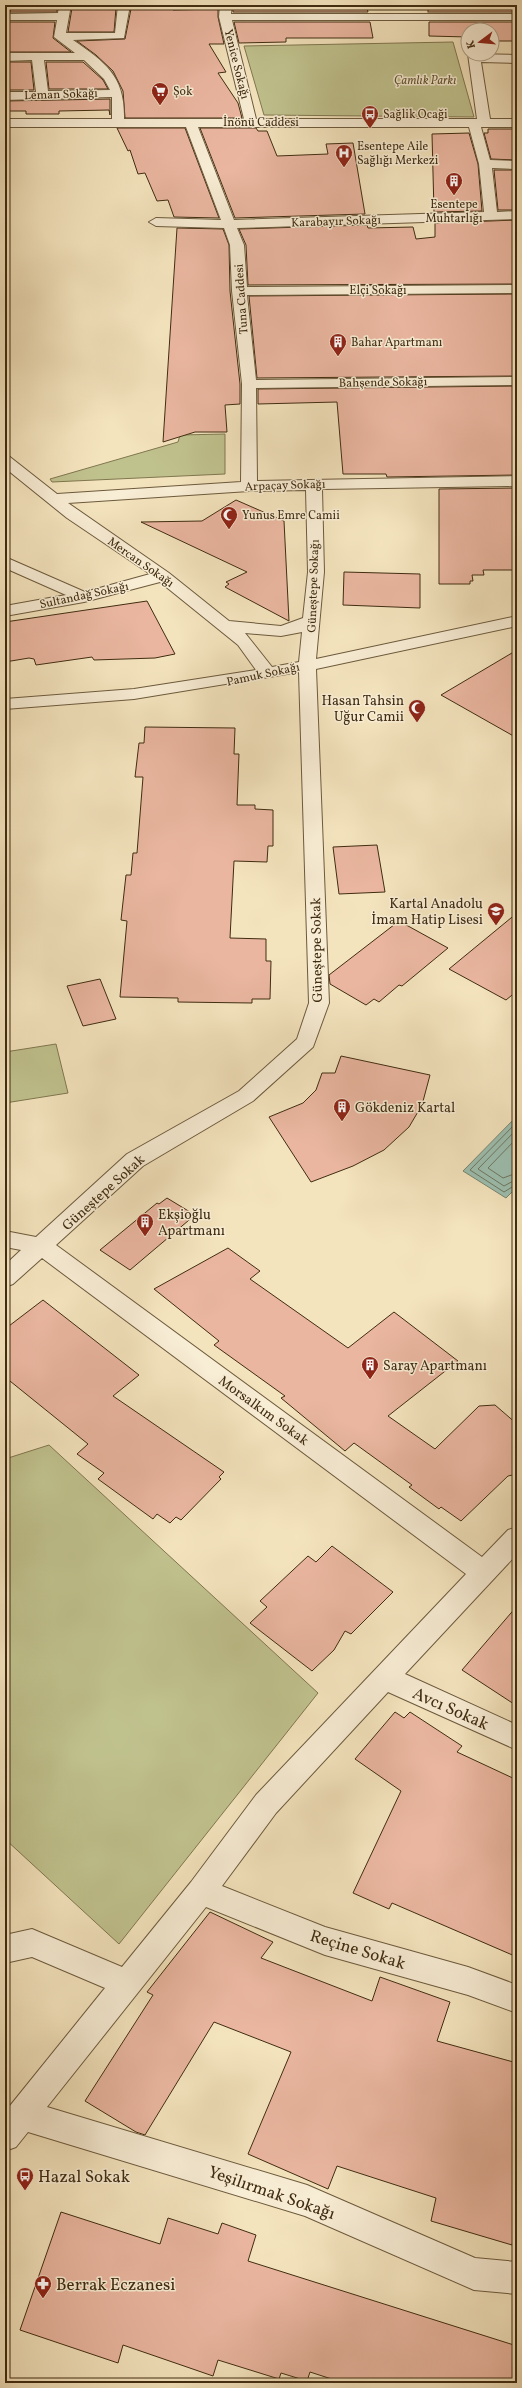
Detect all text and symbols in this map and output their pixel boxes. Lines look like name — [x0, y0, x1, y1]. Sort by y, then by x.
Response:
north arrow — [460, 22, 500, 62]
street label: Yenice Sokağı — [220, 28, 253, 101]
text: K — [464, 38, 480, 50]
park label: Çamlık Parkı — [394, 73, 456, 89]
supermarket icon: Şok — [150, 81, 170, 106]
place label: Şok — [173, 84, 193, 100]
street label: Leman Sokağı — [24, 86, 99, 104]
bus stop icon: Sağlik Ocaği — [360, 104, 380, 129]
place label: Sağlik Ocaği — [383, 107, 448, 123]
street label: İnönü Caddesi — [223, 115, 299, 131]
place label: Esentepe Aile Sağlığı Merkezi — [357, 139, 439, 169]
hospital icon: Esentepe Aile Sağlığı Merkezi — [334, 143, 354, 168]
building icon: Esentepe Muhtarlığı — [444, 171, 464, 196]
place label: Esentepe Muhtarlığı — [425, 197, 483, 227]
street label: Karabayır Sokağı — [291, 212, 382, 232]
street label: Tuna Caddesi — [232, 263, 252, 335]
street label: Elçi Sokağı — [349, 283, 407, 299]
building icon: Bahar Apartmanı — [328, 332, 348, 357]
place label: Bahar Apartmanı — [351, 335, 443, 351]
street label: Bahşende Sokağı — [339, 374, 428, 392]
street label: Arpaçay Sokağı — [244, 477, 326, 495]
mosque icon: Yunus Emre Camii — [219, 505, 239, 530]
place label: Yunus Emre Camii — [242, 508, 340, 524]
street label: Mercan Sokağı — [104, 534, 177, 592]
street label: Güneştepe Sokağı — [304, 539, 324, 633]
street label: Sultandağ Sokağı — [38, 579, 131, 613]
street label: Pamuk Sokağı — [225, 659, 302, 691]
place label: Hasan Tahsin Uğur Camii — [322, 692, 404, 727]
mosque icon: Hasan Tahsin Uğur Camii — [407, 698, 427, 723]
place label: Kartal Anadolu İmam Hatip Lisesi — [371, 895, 483, 930]
street label: Güneştepe Sokak — [307, 897, 328, 1003]
school or university icon: Kartal Anadolu İmam Hatip Lisesi — [486, 901, 506, 926]
building icon: Gökdeniz Kartal — [332, 1097, 352, 1122]
place label: Gökdeniz Kartal — [355, 1099, 455, 1118]
street label: Güneştepe Sokak — [59, 1151, 150, 1235]
place label: Ekşioğlu Apartmanı — [158, 1206, 225, 1241]
building icon: Ekşioğlu Apartmanı — [135, 1212, 155, 1237]
building icon: Saray Apartmanı — [360, 1355, 380, 1380]
place label: Saray Apartmanı — [383, 1357, 487, 1376]
street label: Morsalkım Sokak — [214, 1372, 312, 1451]
street label: Avcı Sokak — [409, 1682, 492, 1736]
street label: Reçine Sokak — [307, 1925, 408, 1976]
street label: Yeşilırmak Sokağı — [205, 2161, 338, 2226]
bus stop icon: Hazal Sokak — [15, 2166, 35, 2191]
place label: Hazal Sokak — [38, 2166, 130, 2189]
pharmacy icon: Berrak Eczanesi — [33, 2274, 53, 2299]
place label: Berrak Eczanesi — [56, 2274, 175, 2297]

